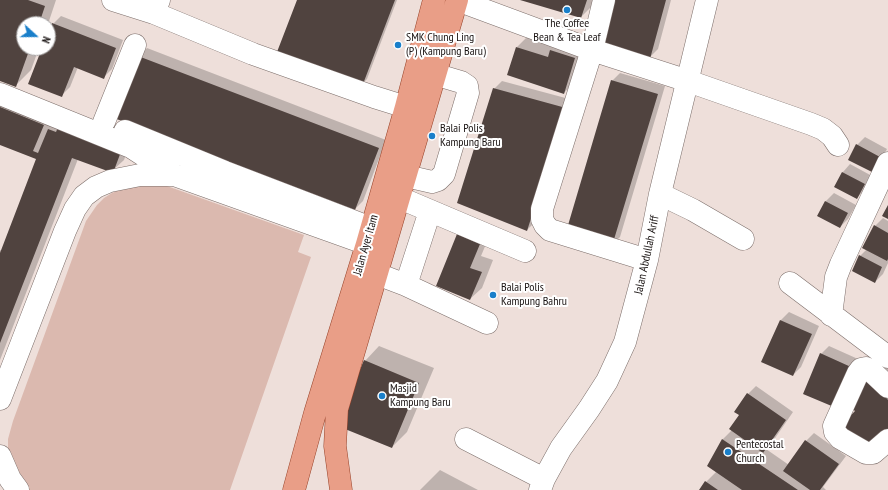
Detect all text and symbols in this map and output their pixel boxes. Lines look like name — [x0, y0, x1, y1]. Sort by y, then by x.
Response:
marker: The Coffee Bean & Tea Leaf — [562, 5, 572, 15]
north arrow — [16, 16, 56, 56]
place label: The Coffee Bean & Tea Leaf — [533, 17, 601, 45]
place label: SMK Chung Ling (P) (Kampung Baru) — [406, 31, 486, 59]
text: N — [39, 35, 54, 45]
marker: SMK Chung Ling (P) (Kampung Baru) — [393, 40, 403, 50]
place label: Balai Polis Kampung Baru — [440, 122, 501, 150]
marker: Balai Polis Kampung Baru — [427, 131, 437, 141]
street label: Jalan Ayer Itam — [350, 213, 382, 277]
street label: Jalan Abdullah Ariff — [632, 214, 662, 296]
place label: Balai Polis Kampung Bahru — [501, 281, 567, 309]
marker: Balai Polis Kampung Bahru — [488, 290, 498, 300]
place label: Masjid Kampung Baru — [390, 382, 451, 410]
marker: Masjid Kampung Baru — [377, 391, 387, 401]
place label: Pentecostal Church — [736, 438, 784, 466]
marker: Pentecostal Church — [723, 447, 733, 457]

